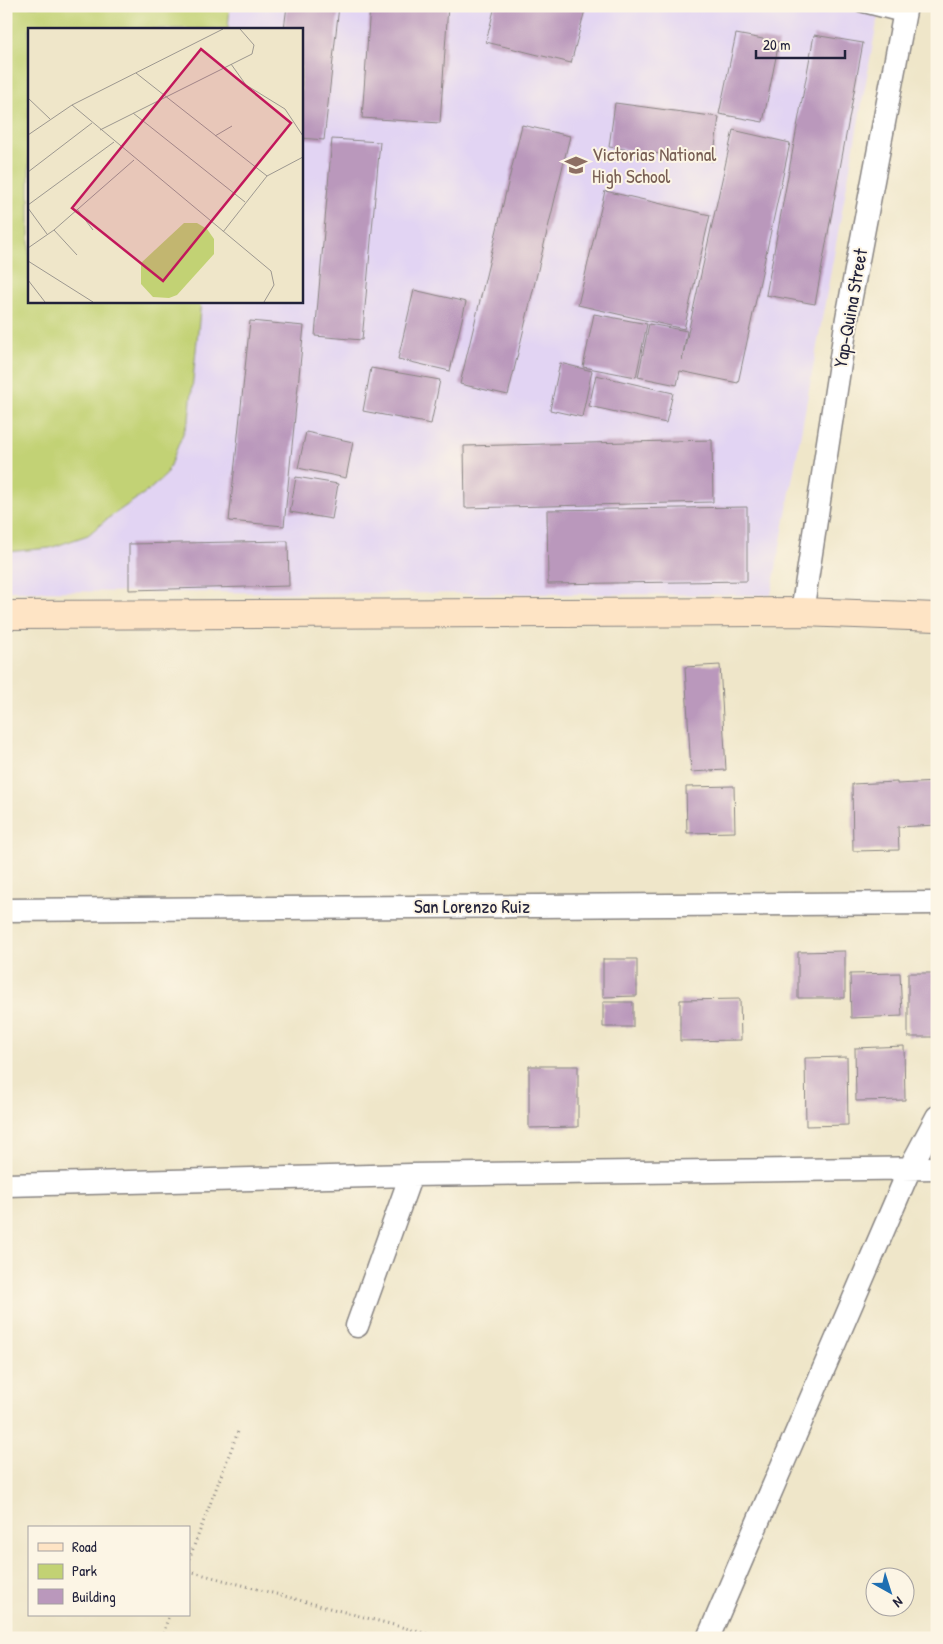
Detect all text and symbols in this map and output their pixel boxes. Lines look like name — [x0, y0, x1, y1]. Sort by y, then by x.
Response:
inset map — [28, 28, 302, 302]
scale bar — [756, 28, 844, 60]
text: 20 m — [763, 34, 790, 55]
place label: Victorias National High School — [592, 141, 717, 189]
school or university icon: Victorias National High School — [563, 152, 589, 178]
street label: Yap-Quina Street — [827, 246, 873, 370]
street label: San Lorenzo Ruiz — [414, 893, 530, 919]
legend — [28, 1526, 190, 1616]
text: Road — [72, 1536, 97, 1557]
text: Park — [72, 1560, 97, 1581]
north arrow — [866, 1566, 916, 1616]
text: Building — [72, 1586, 116, 1607]
text: N — [889, 1593, 907, 1613]

